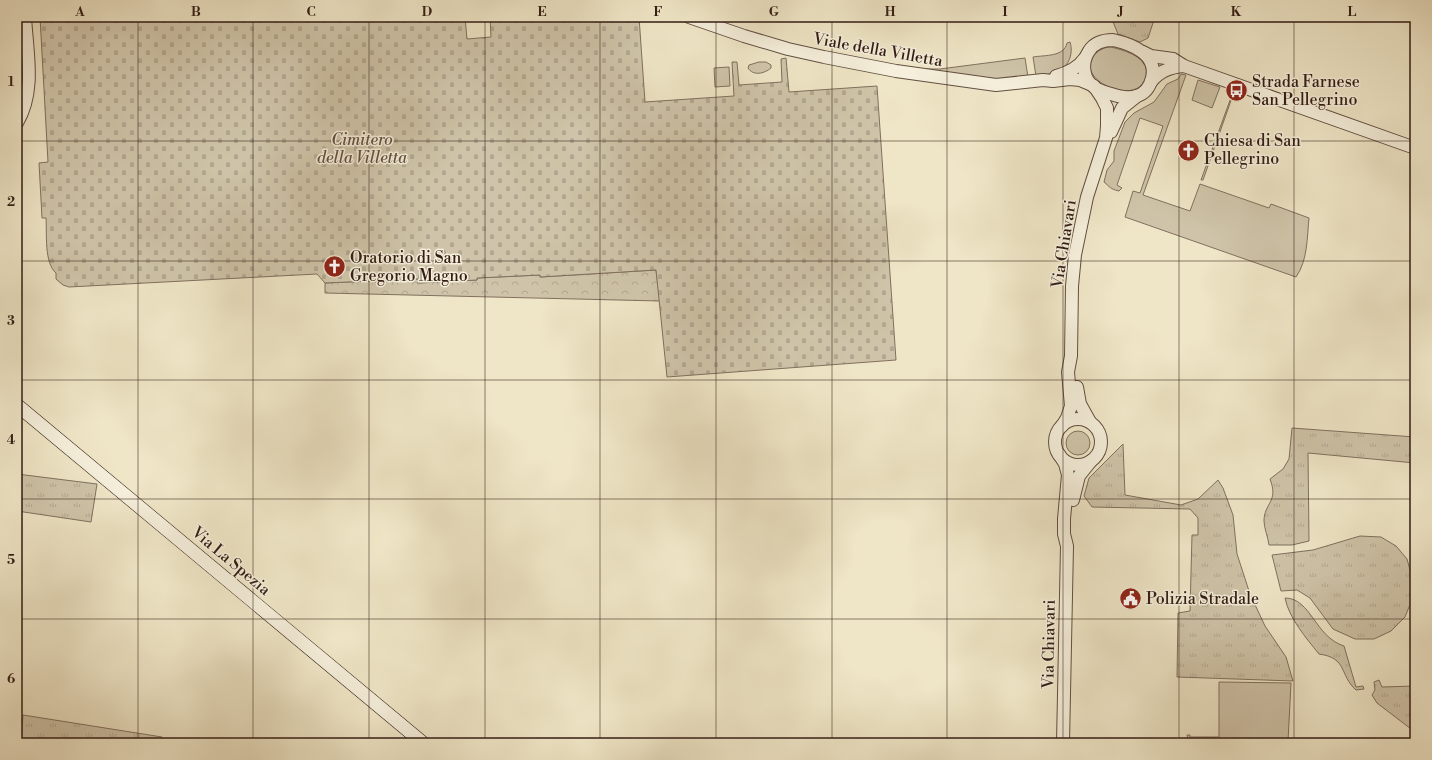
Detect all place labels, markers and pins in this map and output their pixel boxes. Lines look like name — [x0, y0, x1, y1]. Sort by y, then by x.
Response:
place label: Strada Farnese San Pellegrino — [1252, 72, 1360, 110]
bus stop icon: Strada Farnese San Pellegrino — [1223, 78, 1249, 104]
place label: Chiesa di San Pellegrino — [1204, 131, 1301, 169]
church icon: Chiesa di San Pellegrino — [1176, 137, 1202, 163]
place label: Oratorio di San Gregorio Magno — [350, 248, 468, 286]
church icon: Oratorio di San Gregorio Magno — [321, 254, 347, 280]
public building icon: Polizia Stradale — [1118, 586, 1144, 612]
place label: Polizia Stradale — [1146, 589, 1259, 609]

